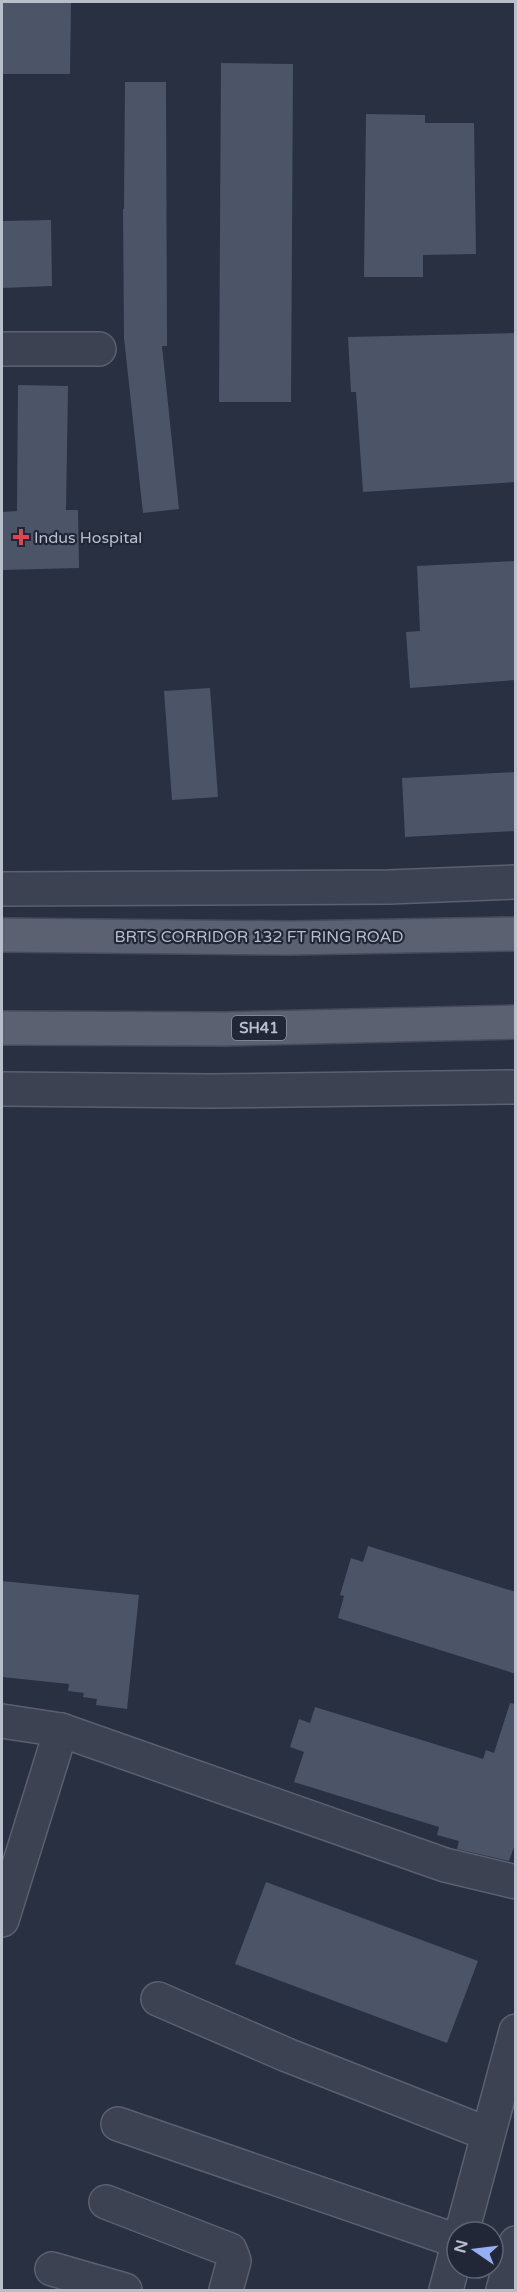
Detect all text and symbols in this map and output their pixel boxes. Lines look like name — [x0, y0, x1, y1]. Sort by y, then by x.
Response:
marker: Indus Hospital — [12, 528, 30, 546]
place label: Indus Hospital — [34, 528, 142, 548]
street label: BRTS CORRIDOR 132 FT RING ROAD — [114, 927, 404, 947]
road number: SH41 — [232, 1016, 286, 1040]
north arrow — [445, 2220, 505, 2280]
text: N — [450, 2238, 473, 2255]

